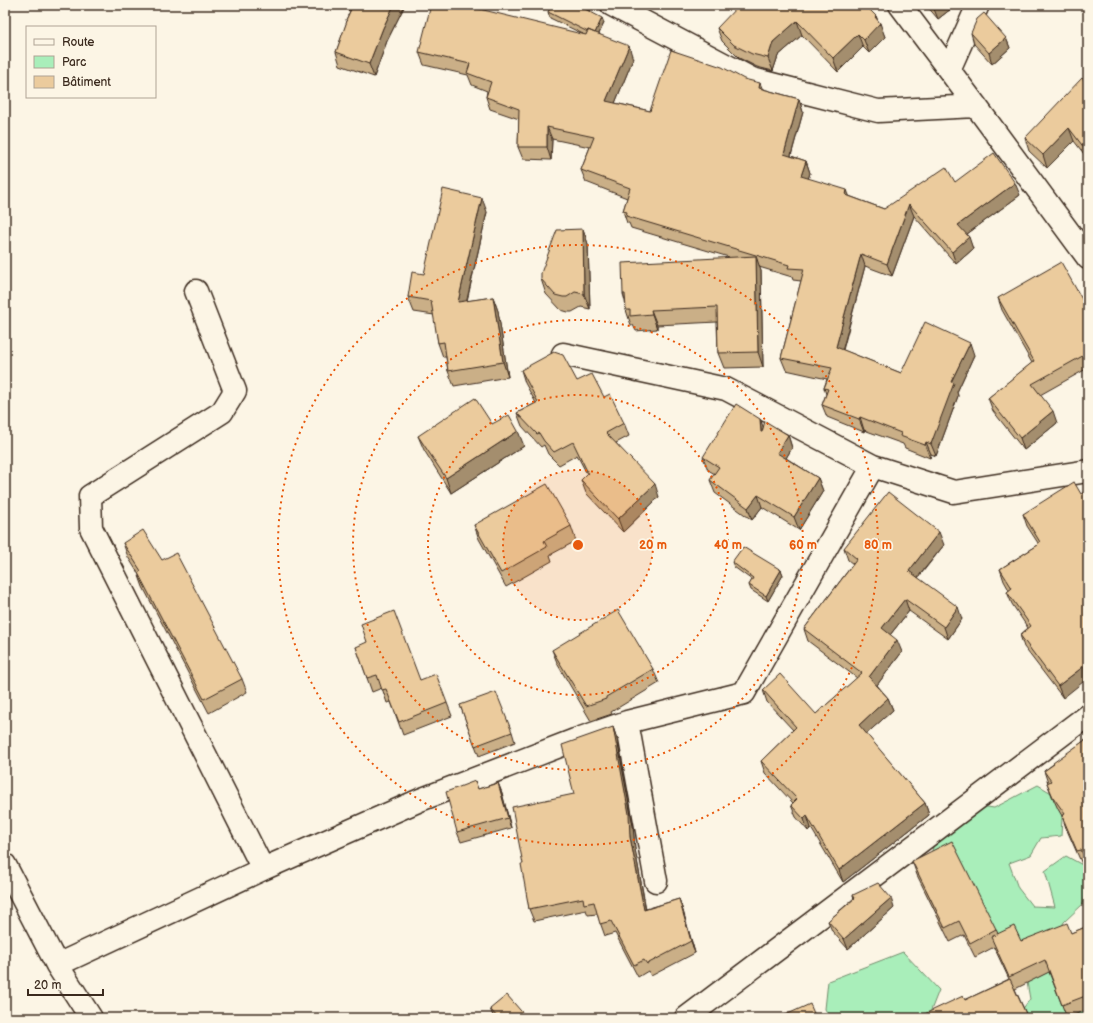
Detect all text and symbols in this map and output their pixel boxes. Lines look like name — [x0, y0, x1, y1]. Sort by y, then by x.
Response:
legend — [26, 26, 156, 98]
text: Route — [62, 35, 94, 50]
text: Parc — [62, 55, 86, 70]
text: Bâtiment — [62, 75, 111, 90]
centre of rings — [571, 538, 585, 552]
text: 20 m — [639, 538, 667, 553]
text: 40 m — [714, 538, 742, 553]
text: 60 m — [789, 538, 817, 553]
text: 80 m — [864, 538, 892, 553]
scale bar — [28, 971, 103, 997]
text: 20 m — [34, 978, 61, 993]

